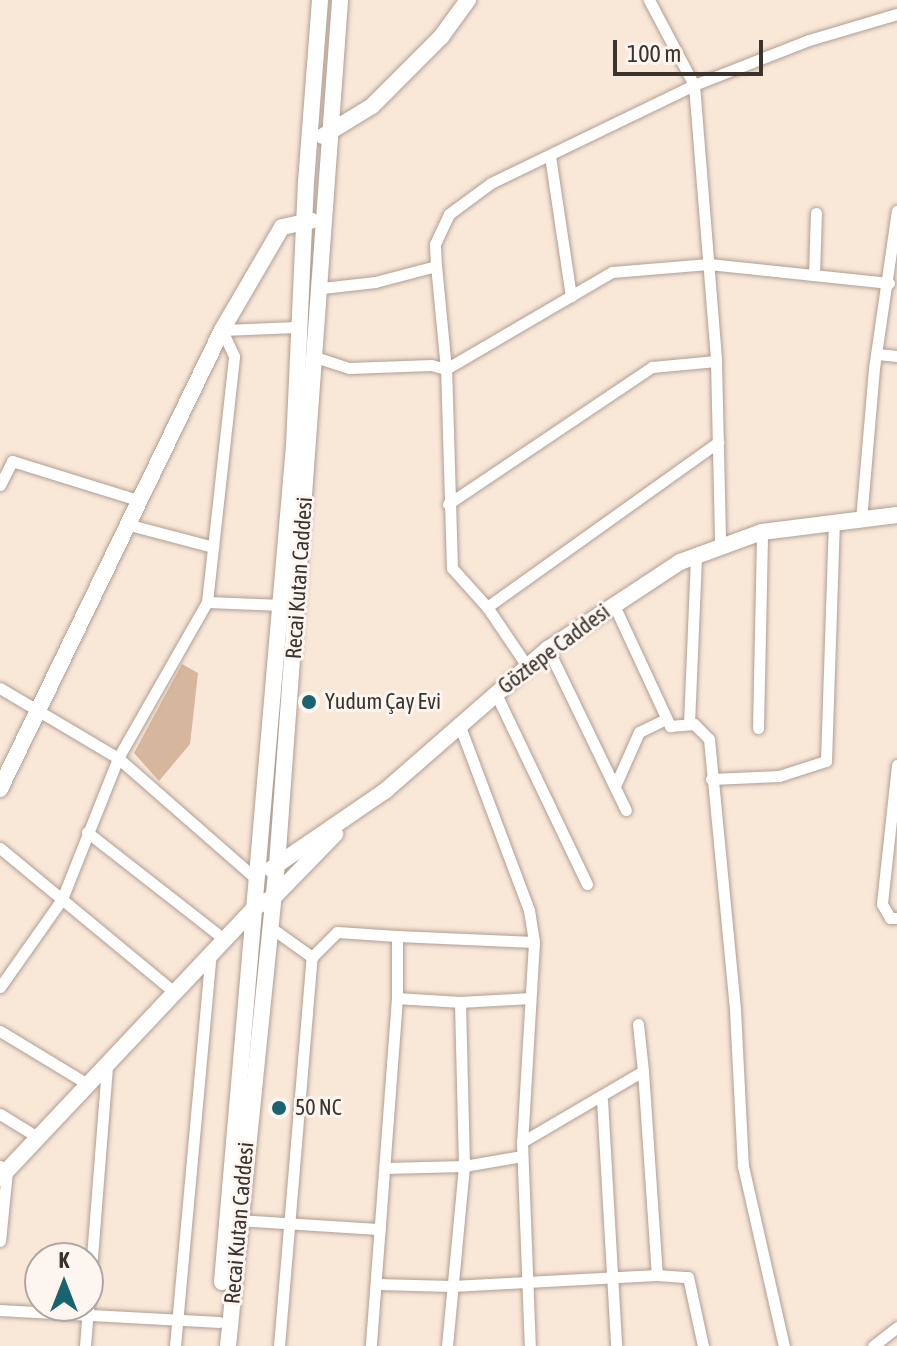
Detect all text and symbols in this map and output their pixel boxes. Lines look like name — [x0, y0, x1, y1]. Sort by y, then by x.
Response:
scale bar — [617, 24, 767, 74]
text: 100 m — [627, 40, 681, 67]
street label: Recai Kutan Caddesi — [280, 496, 318, 660]
street label: Göztepe Caddesi — [493, 598, 615, 700]
place label: Yudum Çay Evi — [325, 689, 441, 715]
marker: Yudum Çay Evi — [300, 693, 318, 711]
place label: 50 NC — [295, 1095, 342, 1121]
marker: 50 NC — [270, 1099, 288, 1117]
street label: Recai Kutan Caddesi — [219, 1141, 259, 1305]
north arrow — [24, 1242, 104, 1322]
text: K — [59, 1247, 69, 1273]

